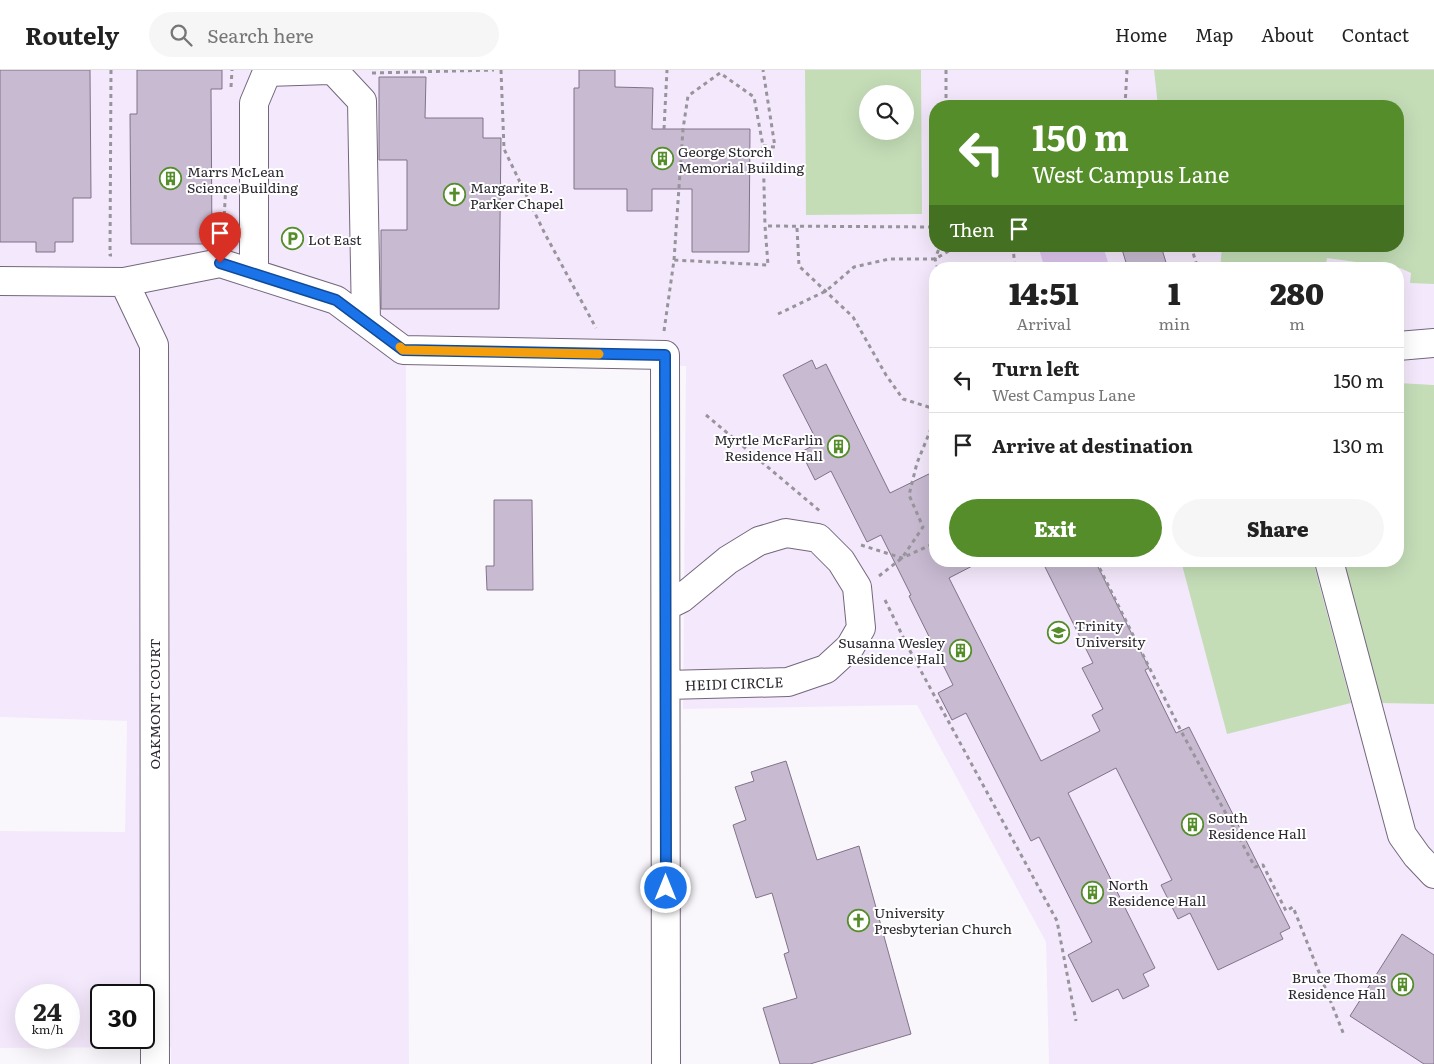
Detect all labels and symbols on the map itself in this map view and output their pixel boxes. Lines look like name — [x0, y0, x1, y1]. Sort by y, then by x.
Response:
place label: George Storch Memorial Building — [678, 141, 805, 177]
building icon: George Storch Memorial Building — [650, 147, 674, 171]
place label: Marrs McLean Science Building — [187, 161, 298, 197]
building icon: Marrs McLean Science Building — [159, 167, 183, 191]
place label: Margarite B. Parker Chapel — [470, 177, 564, 213]
church icon: Margarite B. Parker Chapel — [442, 183, 466, 207]
pin — [199, 212, 241, 263]
parking icon: Lot East — [280, 227, 304, 251]
place label: Lot East — [308, 229, 362, 249]
place label: Myrtle McFarlin Residence Hall — [714, 429, 823, 465]
building icon: Myrtle McFarlin Residence Hall — [827, 435, 851, 459]
place label: Trinity University — [1075, 615, 1146, 651]
school or university icon: Trinity University — [1047, 621, 1071, 645]
place label: Susanna Wesley Residence Hall — [838, 632, 946, 668]
building icon: Susanna Wesley Residence Hall — [949, 638, 973, 662]
street label: OAKMONT COURT — [144, 639, 164, 770]
street label: HEIDI CIRCLE — [684, 671, 784, 695]
place label: South Residence Hall — [1208, 807, 1306, 843]
building icon: South Residence Hall — [1180, 813, 1204, 837]
position arrow — [639, 861, 691, 913]
place label: North Residence Hall — [1108, 874, 1206, 910]
building icon: North Residence Hall — [1080, 880, 1104, 904]
place label: University Presbyterian Church — [874, 902, 1012, 938]
church icon: University Presbyterian Church — [846, 908, 870, 932]
place label: Bruce Thomas Residence Hall — [1288, 967, 1386, 1003]
building icon: Bruce Thomas Residence Hall — [1390, 973, 1414, 997]
speed limit sign: 30 — [90, 984, 155, 1049]

